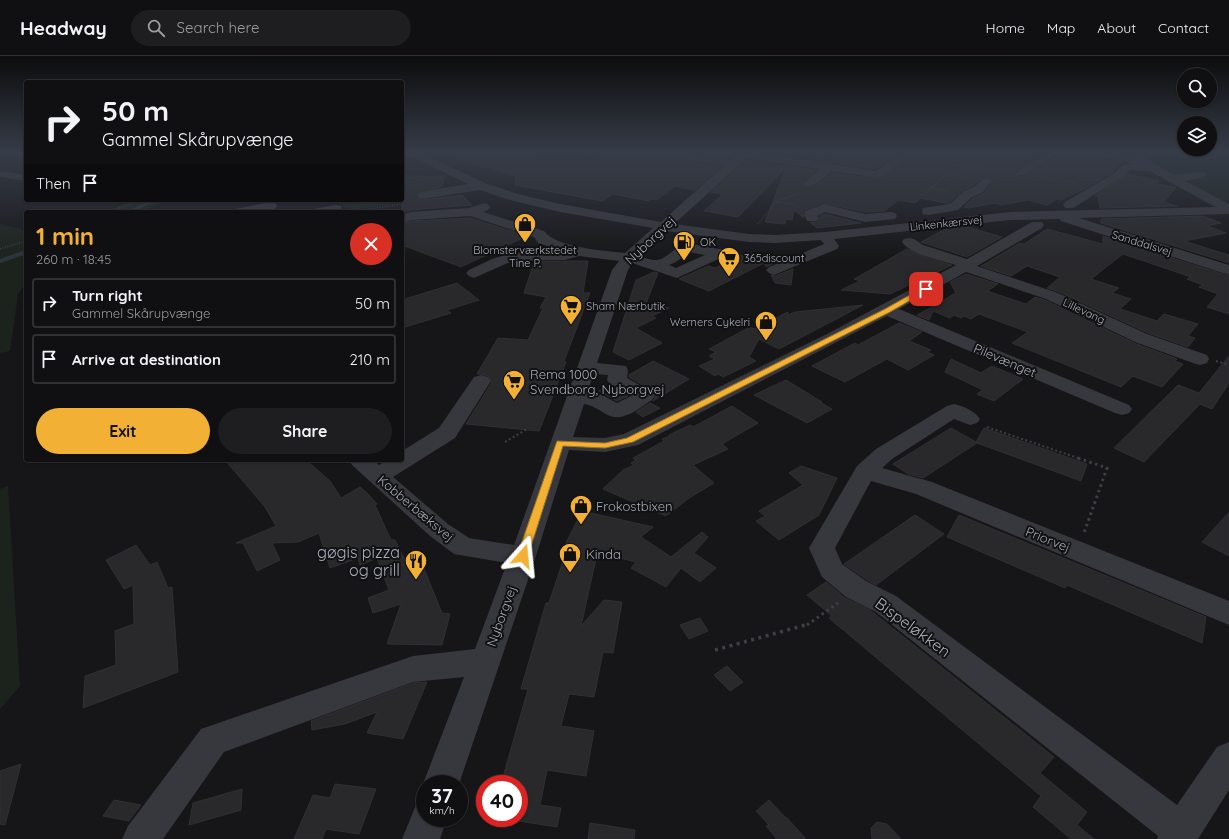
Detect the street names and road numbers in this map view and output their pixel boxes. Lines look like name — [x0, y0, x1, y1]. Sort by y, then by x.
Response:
street label: Linkenkærsvej — [909, 212, 983, 234]
street label: Nyborgvej — [621, 213, 679, 267]
street label: Sanddalsvej — [1110, 227, 1174, 259]
street label: Lillevang — [1061, 295, 1107, 327]
street label: Pilevænget — [971, 340, 1039, 380]
street label: Kobberbæksvej — [375, 471, 457, 545]
street label: Priorvej — [1023, 523, 1073, 555]
street label: Nyborgvej — [483, 584, 519, 648]
street label: Bispeløkken — [871, 593, 955, 661]

